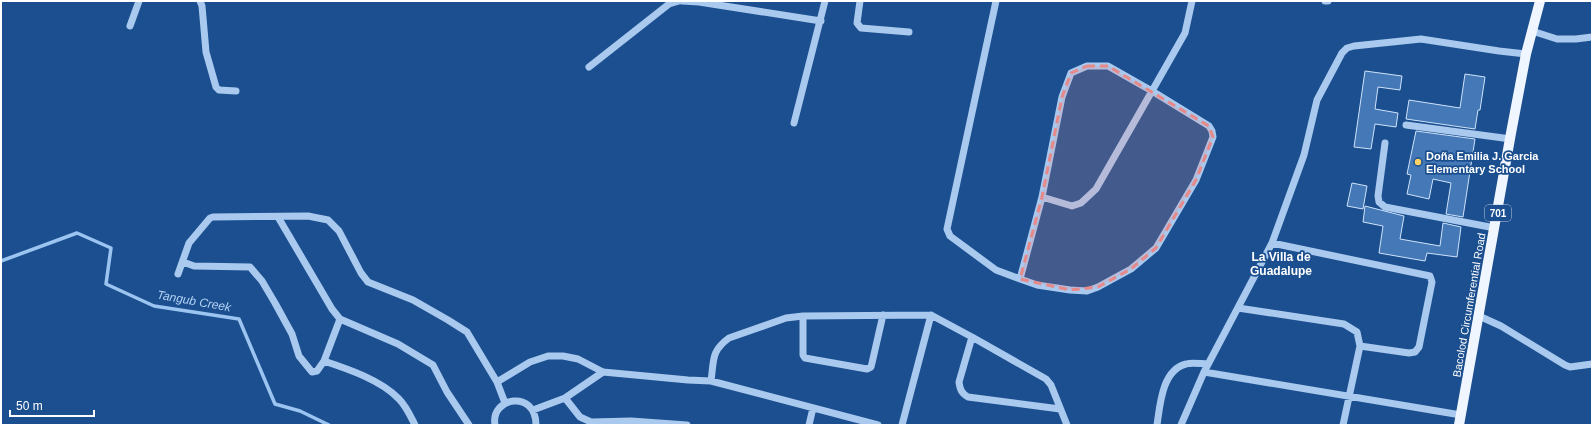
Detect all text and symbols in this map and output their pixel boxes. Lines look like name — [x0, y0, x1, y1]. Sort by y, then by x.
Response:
place label: Doña Emilia J. Garcia Elementary School — [1426, 150, 1539, 175]
marker: Doña Emilia J. Garcia Elementary School — [1413, 157, 1423, 167]
road number: 701 — [1485, 205, 1511, 221]
street label: Bacolod Circumferential Road — [1450, 232, 1488, 378]
district label: La Villa de Guadalupe — [1250, 250, 1312, 278]
water label: Tangub Creek — [156, 288, 233, 315]
scale bar — [10, 392, 94, 418]
text: 50 m — [16, 399, 43, 413]

